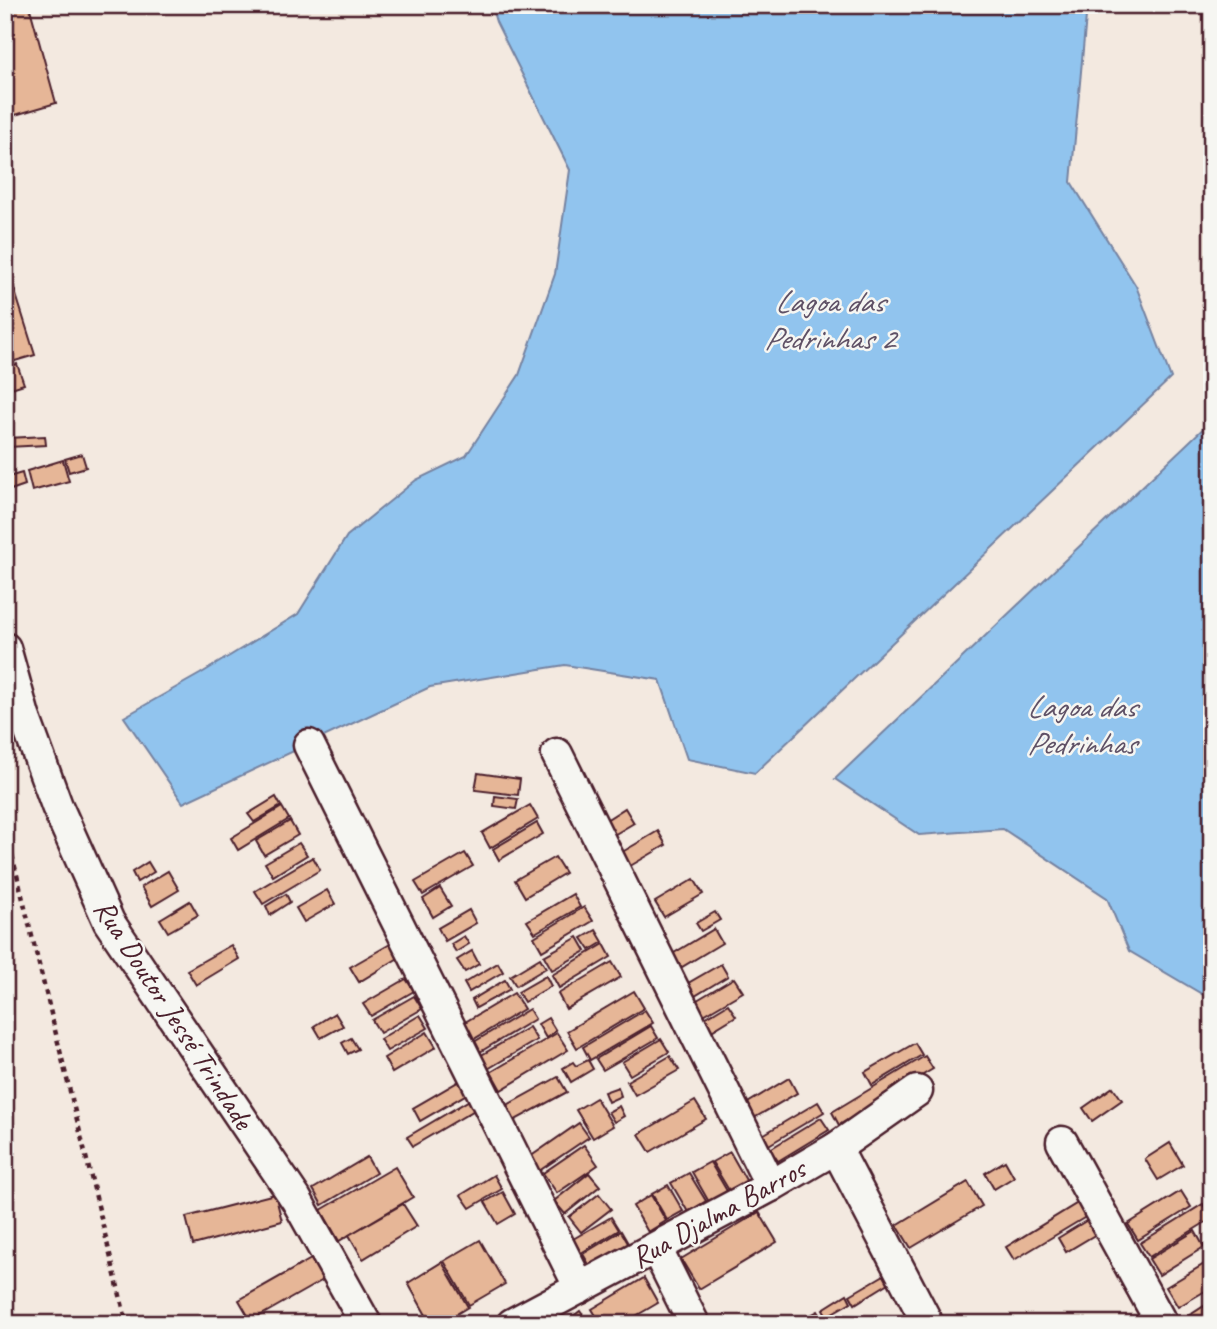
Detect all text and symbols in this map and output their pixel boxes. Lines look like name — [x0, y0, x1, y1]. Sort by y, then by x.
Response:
water label: Lagoa das Pedrinhas 2 — [764, 281, 899, 359]
water label: Lagoa das Pedrinhas — [1027, 686, 1140, 764]
street label: Rua Doutor Jessé Trindade — [86, 892, 264, 1138]
street label: Rua Djalma Barros — [624, 1148, 814, 1277]

